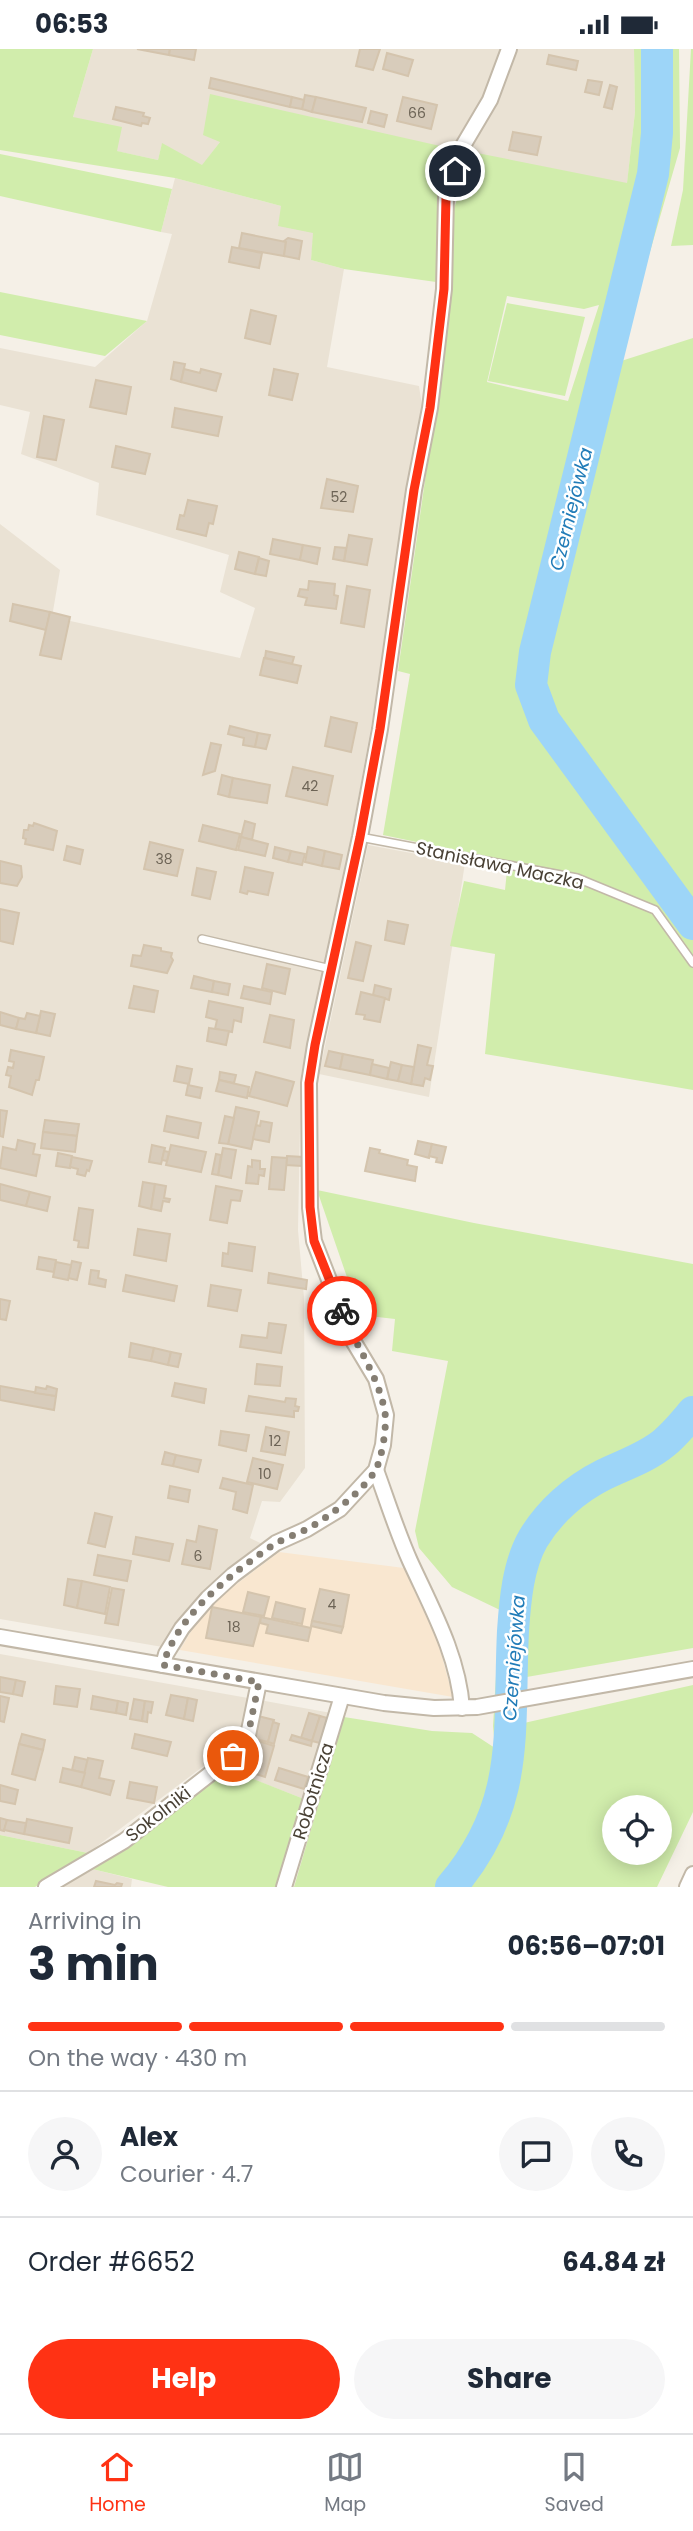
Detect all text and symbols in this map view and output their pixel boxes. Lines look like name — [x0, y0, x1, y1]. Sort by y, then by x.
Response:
text: 06:53 — [35, 6, 109, 42]
house number: 66 — [408, 103, 426, 123]
pin — [425, 141, 485, 201]
icon: home — [436, 152, 474, 190]
water label: Czerniejówka — [543, 445, 599, 573]
house number: 52 — [331, 487, 347, 507]
house number: 42 — [302, 776, 318, 796]
street label: Stanisława Maczka — [414, 835, 586, 895]
house number: 38 — [155, 849, 173, 869]
courier — [307, 1276, 377, 1346]
icon: bike — [323, 1292, 361, 1330]
house number: 12 — [269, 1431, 281, 1451]
house number: 10 — [258, 1464, 272, 1484]
house number: 6 — [194, 1546, 203, 1566]
house number: 4 — [328, 1594, 337, 1614]
water label: Czerniejówka — [496, 1594, 532, 1722]
house number: 18 — [227, 1617, 241, 1637]
pin — [203, 1726, 263, 1786]
icon: bag — [214, 1737, 252, 1775]
street label: Robotnicza — [286, 1740, 340, 1842]
street label: Sokolniki — [120, 1780, 196, 1848]
map controls — [602, 1795, 672, 1865]
button: locate — [602, 1795, 672, 1865]
text: Arriving in — [28, 1905, 142, 1937]
text: 06:56–07:01 — [508, 1928, 665, 1964]
text: 3 min — [28, 1932, 159, 1996]
text: On the way · 430 m — [28, 2042, 247, 2074]
button: person — [28, 2117, 102, 2191]
button: chat — [499, 2117, 573, 2191]
button: phone — [591, 2117, 665, 2191]
text: Alex — [120, 2119, 178, 2155]
text: Courier · 4.7 — [120, 2158, 253, 2190]
text: Order #6652 — [28, 2244, 195, 2280]
text: 64.84 zł — [562, 2244, 665, 2280]
button: Help — [28, 2339, 340, 2419]
button: Share — [354, 2339, 665, 2419]
tab: Home — [89, 2448, 146, 2519]
tab: Map — [324, 2448, 366, 2519]
tab: Saved — [545, 2448, 604, 2519]

